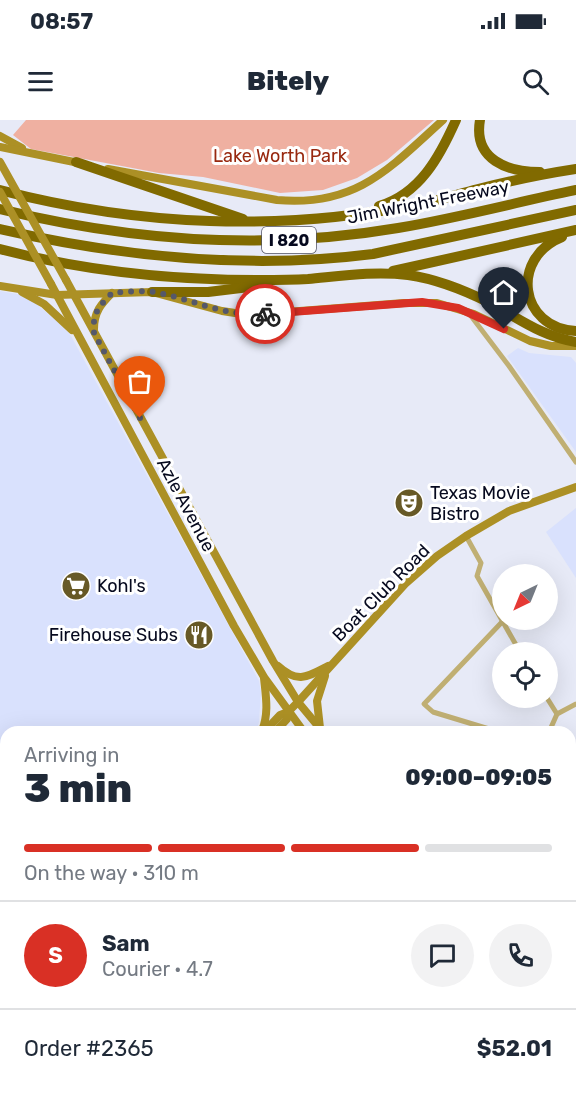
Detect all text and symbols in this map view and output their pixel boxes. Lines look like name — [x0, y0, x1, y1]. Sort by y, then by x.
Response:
text: 08:57 — [30, 8, 93, 35]
icon: menu — [24, 65, 57, 98]
text: Bitely — [247, 65, 329, 97]
icon: search — [519, 65, 552, 98]
park label: Lake Worth Park — [213, 145, 348, 167]
street label: Jim Wright Freeway — [345, 175, 511, 229]
road number: I 820 — [262, 227, 316, 253]
pin — [478, 267, 529, 329]
icon: home — [487, 276, 520, 309]
courier — [235, 284, 295, 344]
icon: bike — [249, 298, 282, 331]
pin — [114, 356, 165, 418]
icon: bag — [123, 365, 156, 398]
street label: Azle Avenue — [152, 455, 220, 555]
place label: Texas Movie Bistro — [430, 482, 530, 525]
theatre icon: Texas Movie Bistro — [393, 487, 425, 519]
street label: Boat Club Road — [328, 540, 434, 646]
north arrow — [492, 564, 558, 630]
map controls — [492, 564, 558, 708]
supermarket icon: Kohl's — [60, 570, 92, 602]
place label: Kohl's — [97, 575, 146, 597]
restaurant icon: Firehouse Subs — [183, 619, 215, 651]
place label: Firehouse Subs — [49, 624, 178, 646]
button: locate — [492, 642, 558, 708]
text: Arriving in — [24, 743, 119, 767]
text: 09:00–09:05 — [405, 764, 552, 791]
text: 3 min — [24, 766, 132, 812]
text: On the way · 310 m — [24, 861, 199, 885]
button: chat — [411, 924, 474, 987]
button: phone — [489, 924, 552, 987]
text: Sam — [102, 930, 150, 957]
text: S — [48, 942, 63, 969]
text: Courier · 4.7 — [102, 957, 213, 981]
text: Order #2365 — [24, 1035, 154, 1062]
text: $52.01 — [477, 1035, 552, 1062]

